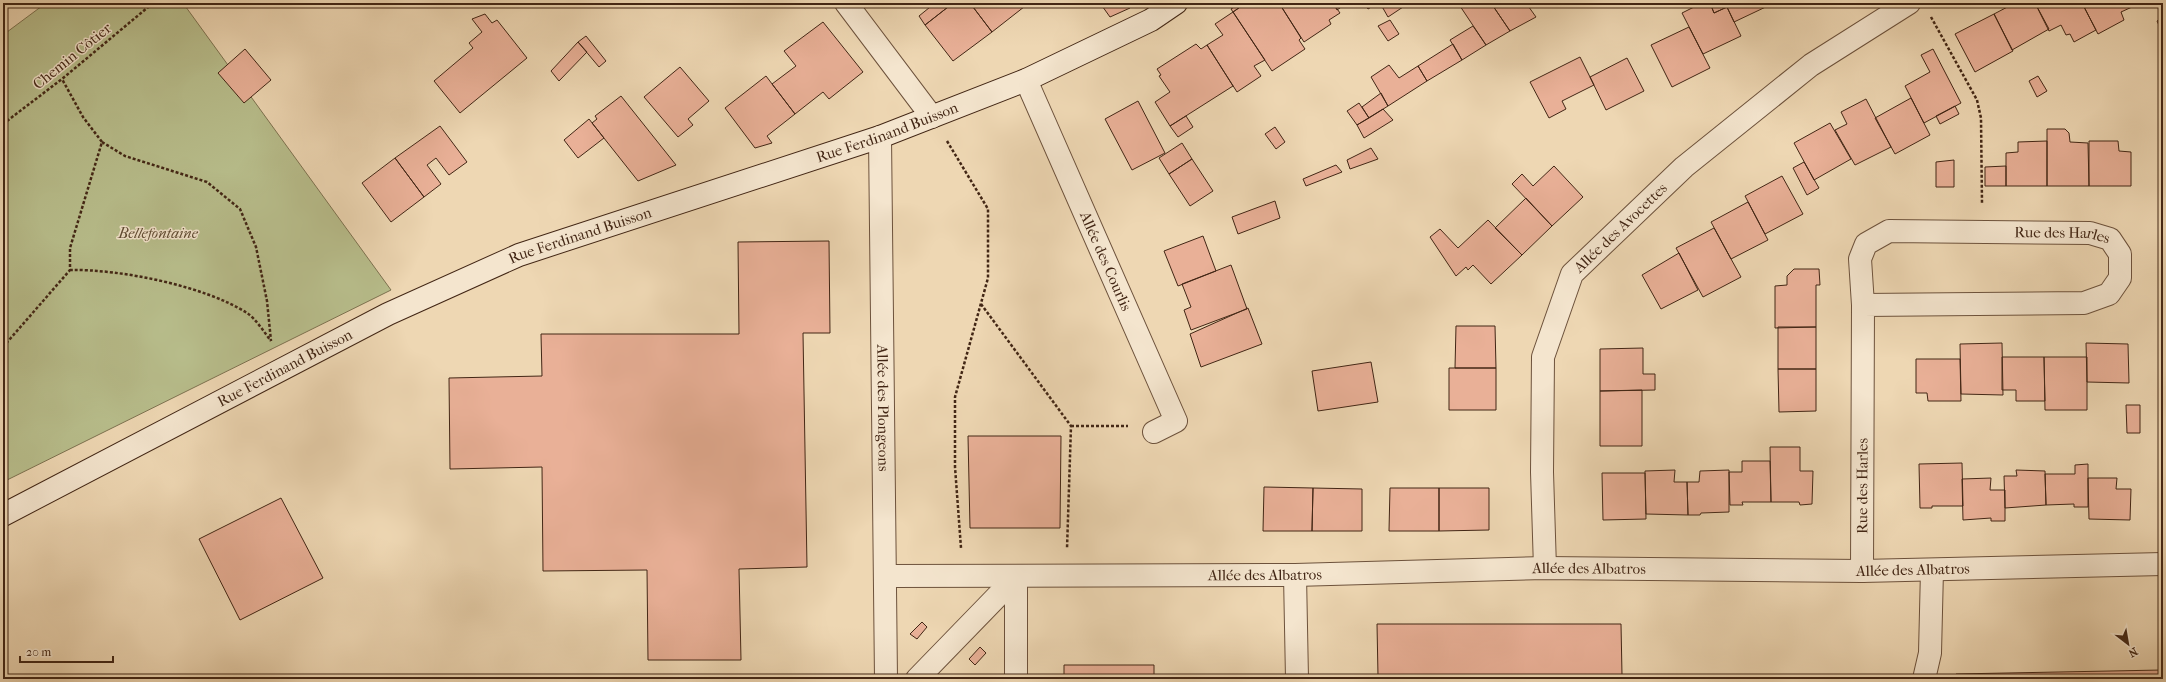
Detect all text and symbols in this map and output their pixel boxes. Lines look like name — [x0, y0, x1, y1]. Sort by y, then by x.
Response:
street label: Chemin Côtier — [29, 18, 115, 93]
street label: Rue Ferdinand Buisson — [814, 98, 961, 166]
street label: Allée des Avocettes — [1569, 179, 1671, 277]
street label: Rue Ferdinand Buisson — [505, 203, 654, 268]
street label: Allée des Courlis — [1076, 208, 1136, 314]
street label: Rue des Harles — [2014, 223, 2113, 248]
park label: Bellefontaine — [117, 224, 199, 242]
street label: Rue Ferdinand Buisson — [214, 325, 356, 410]
street label: Allée des Plongeons — [873, 343, 893, 472]
street label: Rue des Harles — [1853, 437, 1872, 534]
street label: Allée des Albatros — [1531, 559, 1646, 578]
street label: Allée des Albatros — [1855, 559, 1970, 580]
street label: Allée des Albatros — [1207, 565, 1323, 584]
north arrow — [2108, 624, 2148, 664]
scale bar — [20, 638, 113, 664]
text: N — [2125, 644, 2140, 660]
text: 20 m — [26, 645, 51, 659]

